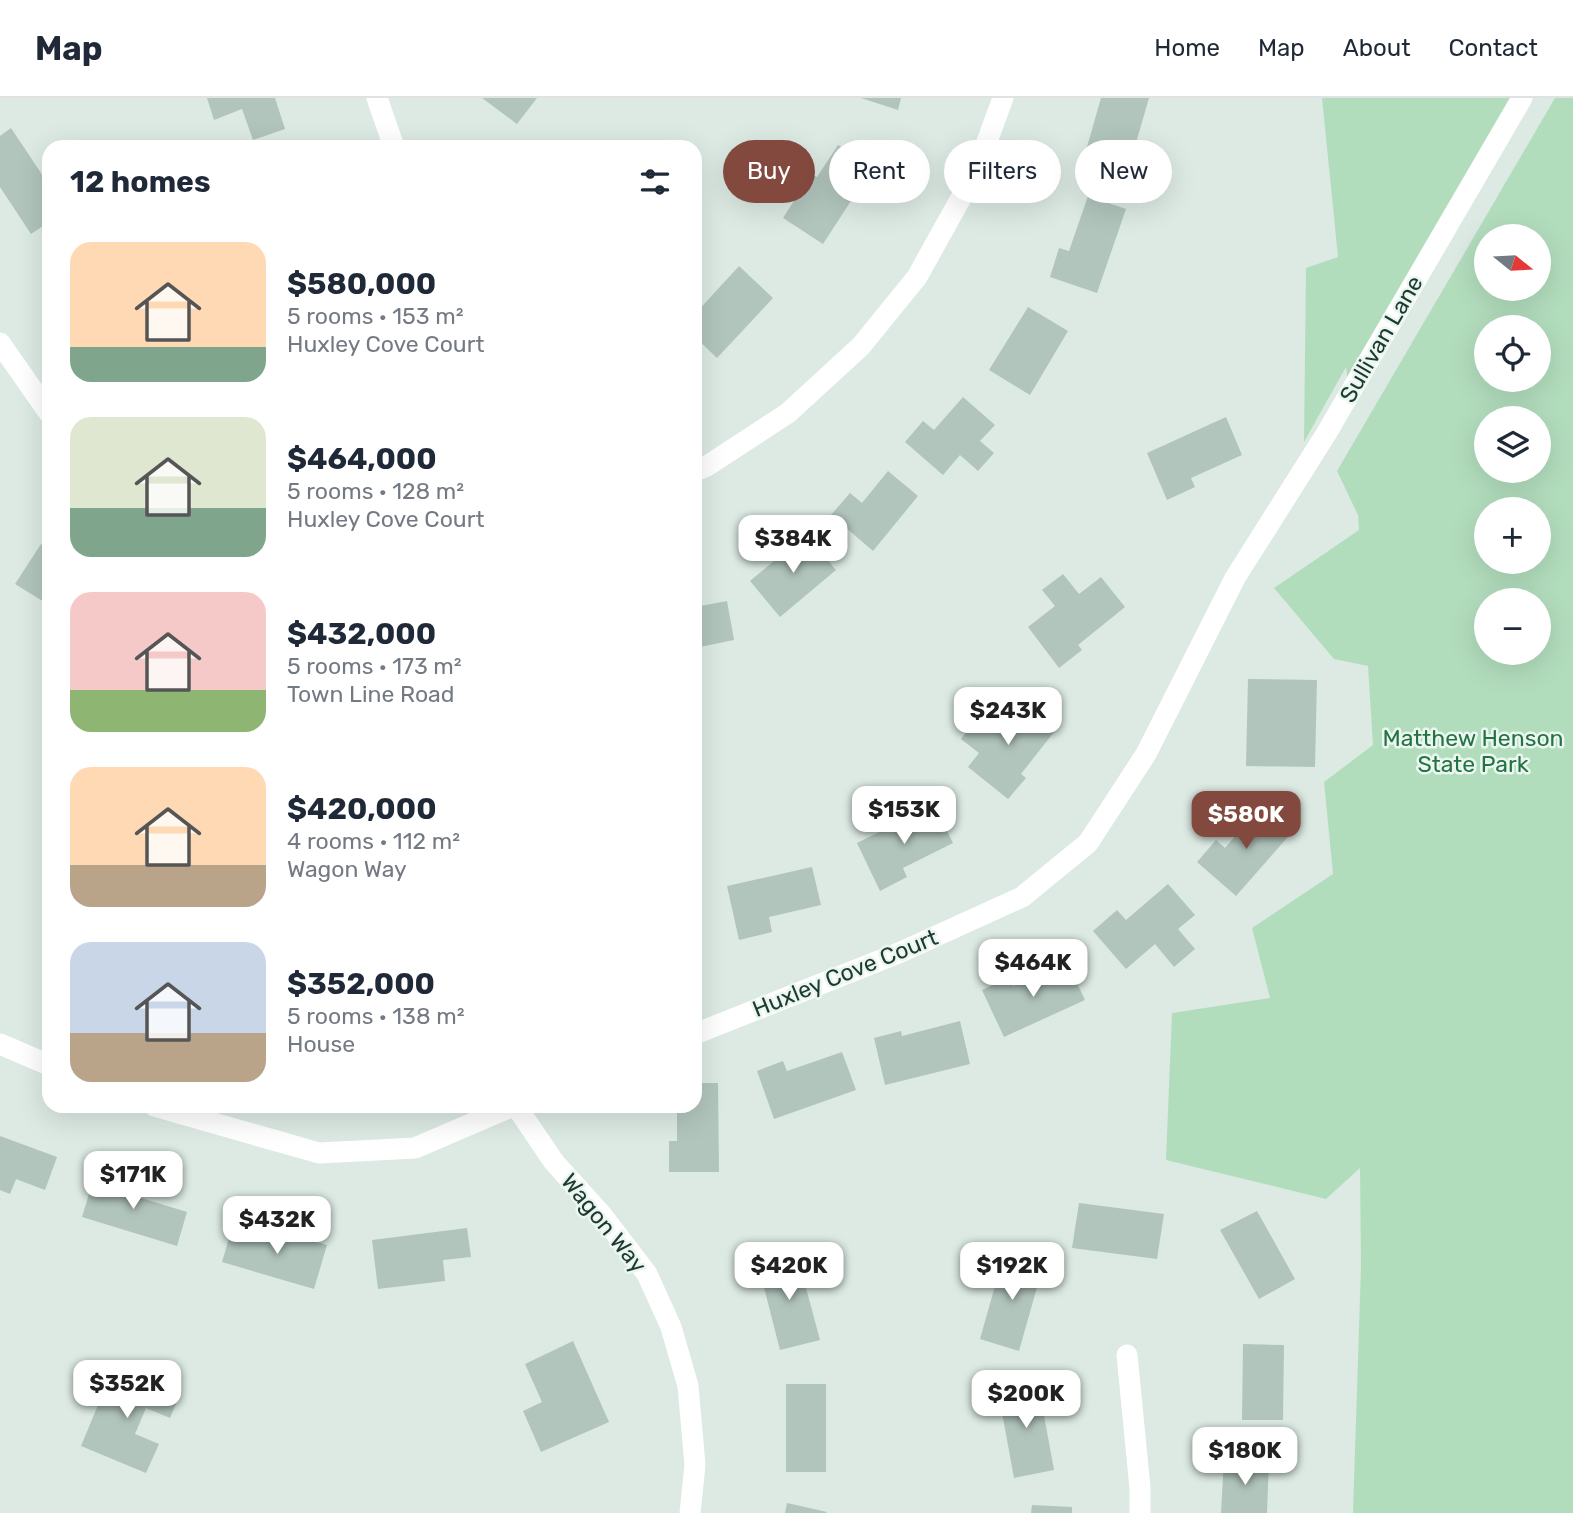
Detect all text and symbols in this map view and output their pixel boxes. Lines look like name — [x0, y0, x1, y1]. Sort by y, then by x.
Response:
text: Map — [35, 29, 103, 68]
text: Home — [1154, 34, 1220, 62]
text: Map — [1258, 34, 1305, 62]
text: About — [1343, 34, 1411, 62]
text: Contact — [1449, 34, 1538, 62]
chip: Buy — [723, 140, 815, 203]
chip: Rent — [829, 140, 930, 203]
chip: Filters — [944, 140, 1061, 203]
chip: New — [1075, 140, 1172, 203]
icon: filters — [636, 163, 674, 201]
text: 12 homes — [70, 164, 211, 200]
north arrow — [1474, 224, 1550, 301]
map controls — [1474, 224, 1551, 665]
text: $580,000 — [287, 266, 436, 302]
icon: home — [126, 270, 210, 354]
street label: Sullivan Lane — [1333, 271, 1429, 407]
text: 5 rooms · 153 m² — [287, 302, 464, 330]
button: locate — [1474, 315, 1551, 392]
text: Huxley Cove Court — [287, 330, 484, 358]
button: layers — [1474, 406, 1551, 483]
text: $464,000 — [287, 441, 437, 477]
icon: home — [126, 445, 210, 529]
text: 5 rooms · 128 m² — [287, 477, 464, 505]
button: + — [1474, 497, 1551, 574]
text: Huxley Cove Court — [287, 505, 484, 533]
pin: $384K — [744, 516, 842, 575]
text: $384K — [754, 524, 832, 552]
button: − — [1474, 588, 1551, 665]
text: $432,000 — [287, 616, 436, 652]
icon: home — [126, 620, 210, 704]
text: 5 rooms · 173 m² — [287, 652, 462, 680]
text: Town Line Road — [287, 680, 455, 708]
pin: $243K — [959, 688, 1057, 747]
text: $243K — [970, 696, 1046, 724]
park label: Matthew Henson State Park — [1382, 724, 1564, 778]
pin: $153K — [855, 786, 953, 846]
text: $420,000 — [287, 791, 437, 827]
pin: $580K — [1197, 792, 1295, 851]
icon: home — [126, 795, 210, 879]
text: $153K — [868, 795, 940, 823]
text: $580K — [1208, 800, 1284, 828]
text: 4 rooms · 112 m² — [287, 827, 460, 855]
text: Wagon Way — [287, 855, 407, 883]
street label: Huxley Cove Court — [748, 923, 942, 1023]
pin: $464K — [984, 940, 1082, 999]
text: $464K — [994, 948, 1072, 976]
text: $352,000 — [287, 966, 435, 1002]
icon: home — [126, 970, 210, 1054]
text: 5 rooms · 138 m² — [287, 1002, 464, 1030]
text: House — [287, 1030, 355, 1058]
pin: $171K — [84, 1152, 182, 1211]
text: $171K — [100, 1160, 166, 1188]
street label: Wagon Way — [555, 1168, 653, 1279]
pin: $432K — [228, 1196, 326, 1256]
text: $432K — [239, 1205, 315, 1233]
pin: $420K — [740, 1242, 838, 1302]
pin: $192K — [963, 1242, 1061, 1302]
text: $420K — [751, 1251, 827, 1279]
text: $192K — [976, 1251, 1048, 1279]
pin: $352K — [78, 1360, 176, 1420]
text: $352K — [89, 1369, 165, 1397]
pin: $200K — [977, 1370, 1075, 1430]
text: $200K — [988, 1379, 1064, 1407]
pin: $180K — [1196, 1428, 1294, 1487]
text: $180K — [1208, 1436, 1282, 1464]

